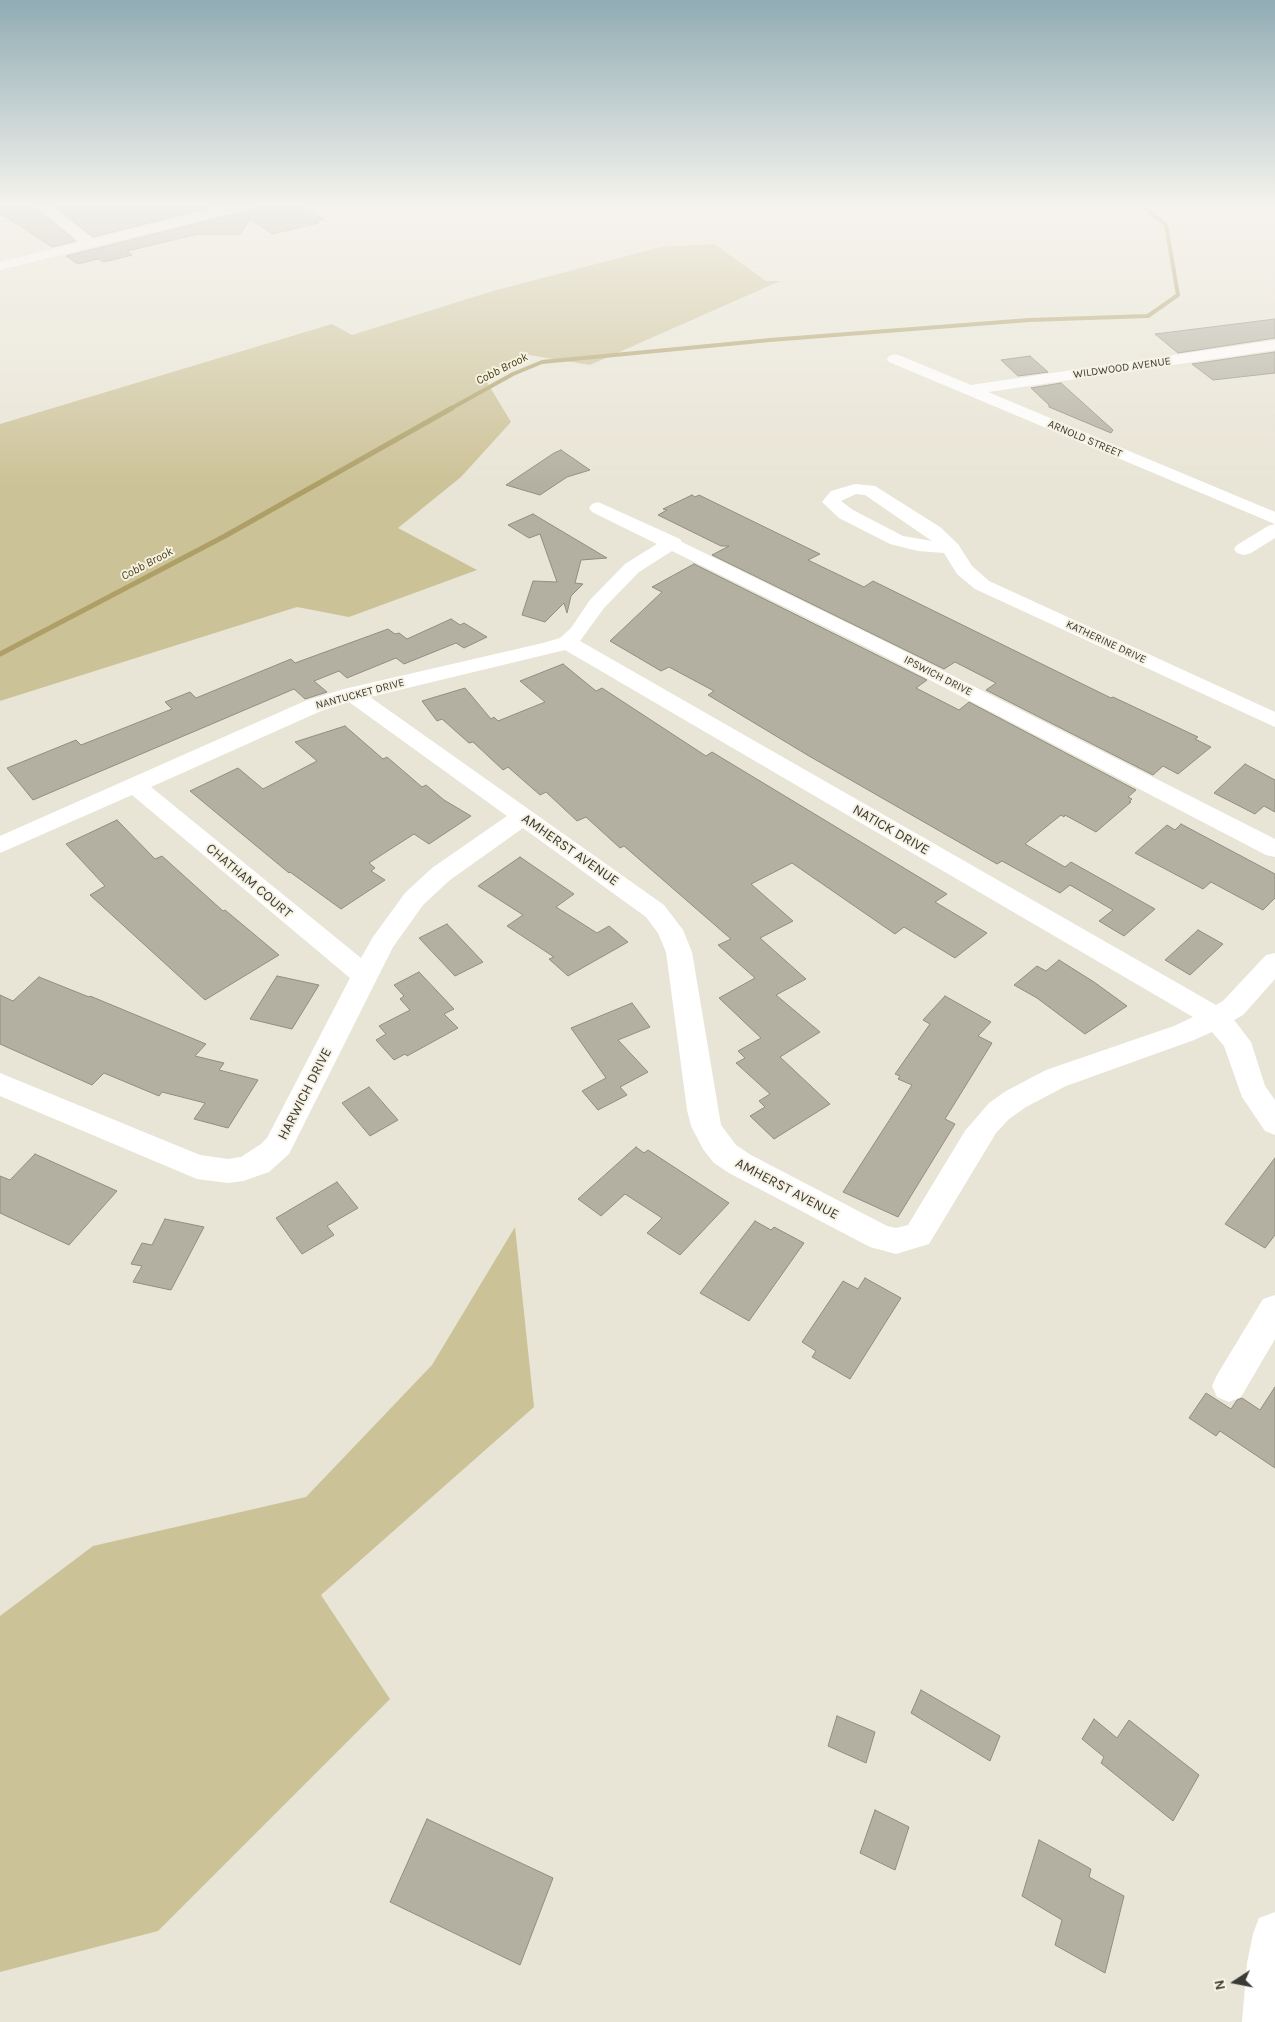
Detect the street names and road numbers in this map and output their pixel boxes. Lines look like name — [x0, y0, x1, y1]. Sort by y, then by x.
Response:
street label: WILDWOOD AVENUE — [1072, 355, 1172, 381]
street label: ARNOLD STREET — [1046, 417, 1124, 461]
street label: KATHERINE DRIVE — [1064, 618, 1148, 666]
street label: IPSWICH DRIVE — [902, 653, 974, 699]
street label: NANTUCKET DRIVE — [314, 676, 406, 712]
street label: NATICK DRIVE — [850, 801, 932, 859]
street label: AMHERST AVENUE — [518, 810, 622, 890]
street label: CHATHAM COURT — [202, 840, 296, 922]
street label: HARWICH DRIVE — [275, 1045, 335, 1143]
street label: AMHERST AVENUE — [733, 1155, 841, 1223]

